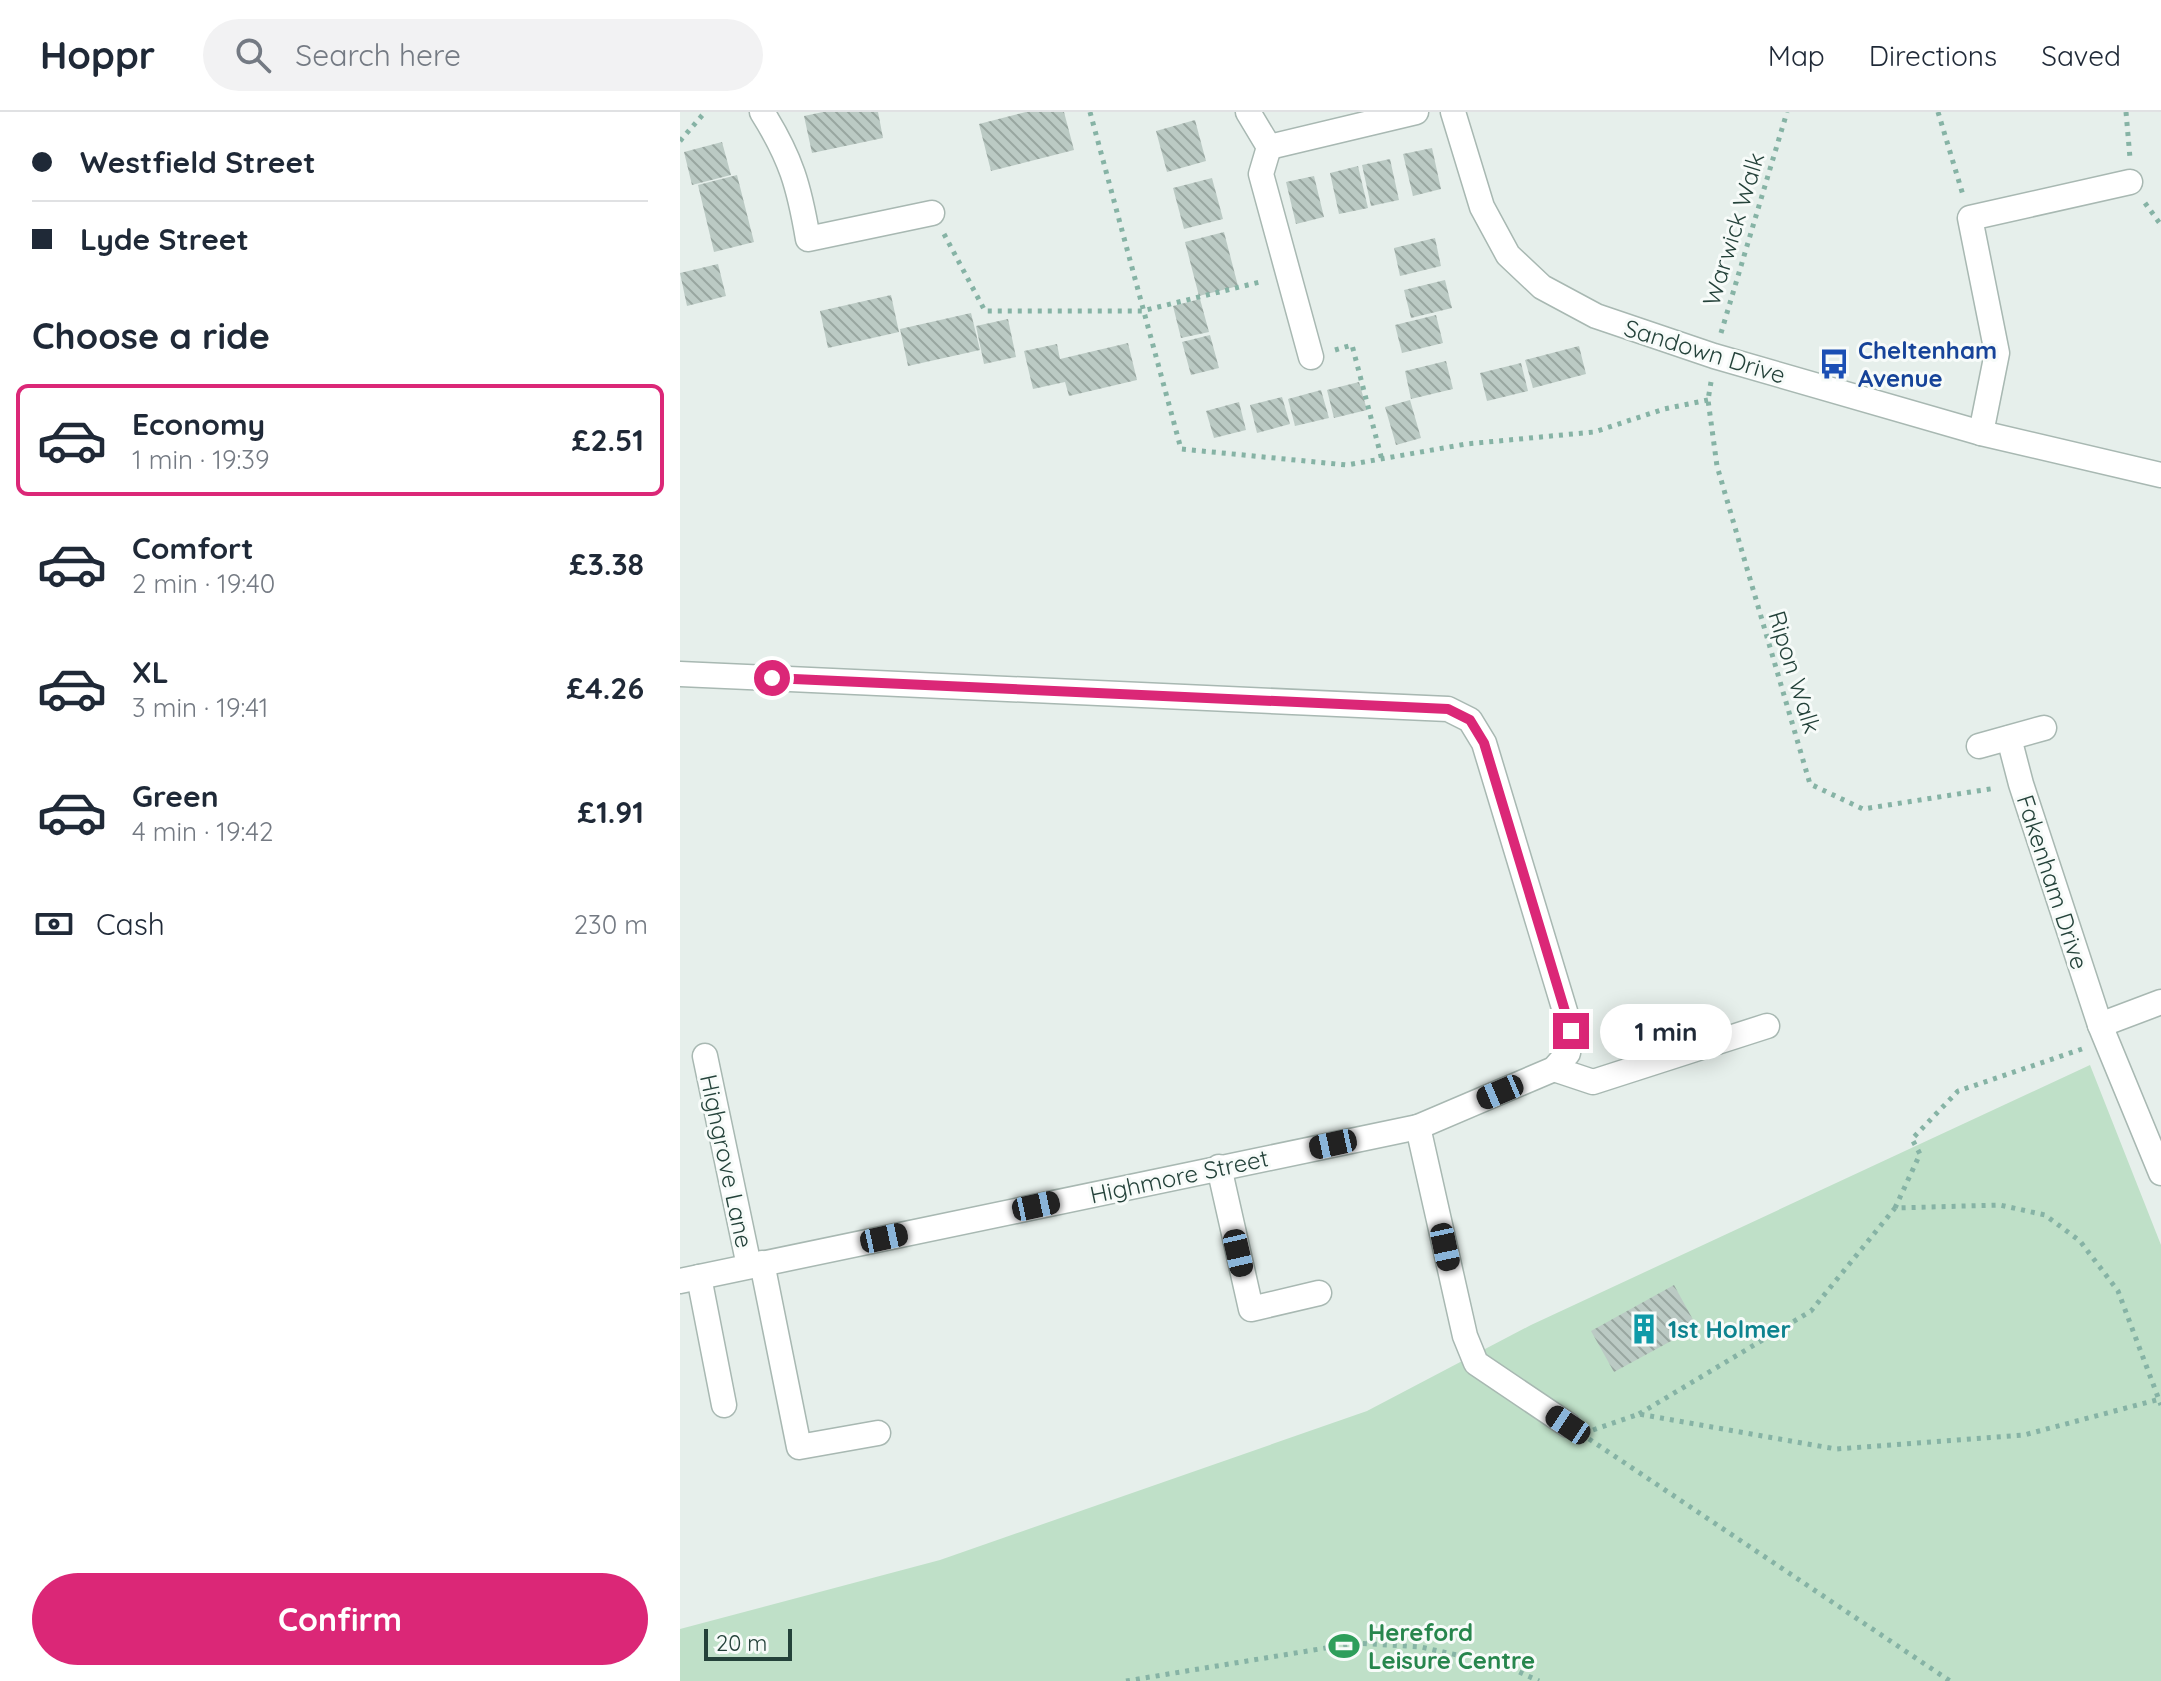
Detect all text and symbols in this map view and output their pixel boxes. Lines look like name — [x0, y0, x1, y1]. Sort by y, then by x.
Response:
search box — [203, 19, 763, 91]
text: Hoppr — [40, 31, 155, 79]
icon: search — [231, 33, 275, 77]
text: Search here — [295, 36, 461, 74]
text: Map — [1768, 38, 1825, 73]
text: Directions — [1869, 38, 1997, 73]
text: Saved — [2041, 38, 2121, 73]
text: Westfield Street — [80, 143, 315, 181]
street label: Warwick Walk — [1695, 149, 1771, 309]
text: Lyde Street — [80, 220, 249, 258]
street label: Sandown Drive — [1621, 312, 1789, 390]
text: Choose a ride — [32, 313, 270, 358]
place label: Cheltenham Avenue — [1858, 335, 1997, 393]
bus stop icon: Cheltenham Avenue — [1817, 347, 1851, 381]
icon: car — [36, 404, 108, 476]
text: Economy — [132, 405, 265, 443]
text: £2.51 — [572, 421, 644, 459]
text: 1 min · 19:39 — [132, 443, 269, 476]
icon: car — [36, 528, 108, 600]
text: Comfort — [132, 529, 253, 567]
text: £3.38 — [569, 545, 644, 583]
text: 2 min · 19:40 — [132, 567, 275, 600]
street label: Ripon Walk — [1762, 607, 1828, 737]
icon: car — [36, 652, 108, 724]
text: XL — [132, 653, 169, 691]
route start — [754, 660, 790, 696]
text: £4.26 — [567, 669, 644, 707]
text: 3 min · 19:41 — [132, 691, 268, 724]
icon: car — [36, 776, 108, 848]
text: Green — [132, 777, 219, 815]
street label: Fakenham Drive — [2011, 791, 2095, 973]
text: £1.91 — [577, 793, 644, 831]
text: 4 min · 19:42 — [132, 815, 273, 848]
icon: cash — [32, 902, 76, 946]
text: Cash — [96, 905, 165, 943]
text: 230 m — [574, 908, 648, 941]
callout: 1 min — [1599, 1003, 1731, 1059]
route end — [1553, 1013, 1589, 1049]
text: 1 min — [1635, 1015, 1698, 1048]
street label: Highgrove Lane — [694, 1072, 760, 1250]
car — [1473, 1072, 1527, 1112]
car — [1307, 1127, 1359, 1161]
street label: Highmore Street — [1087, 1142, 1271, 1210]
car — [1010, 1189, 1062, 1223]
car — [858, 1221, 910, 1255]
car — [1428, 1221, 1462, 1273]
car — [1221, 1227, 1255, 1279]
building icon: 1st Holmer — [1627, 1312, 1661, 1346]
place label: 1st Holmer — [1668, 1314, 1791, 1344]
car — [1541, 1402, 1595, 1448]
button: Confirm — [32, 1573, 648, 1665]
place label: Hereford Leisure Centre — [1368, 1617, 1535, 1675]
scale bar — [704, 1625, 792, 1661]
text: 20 m — [716, 1629, 767, 1657]
sports icon: Hereford Leisure Centre — [1327, 1629, 1361, 1663]

